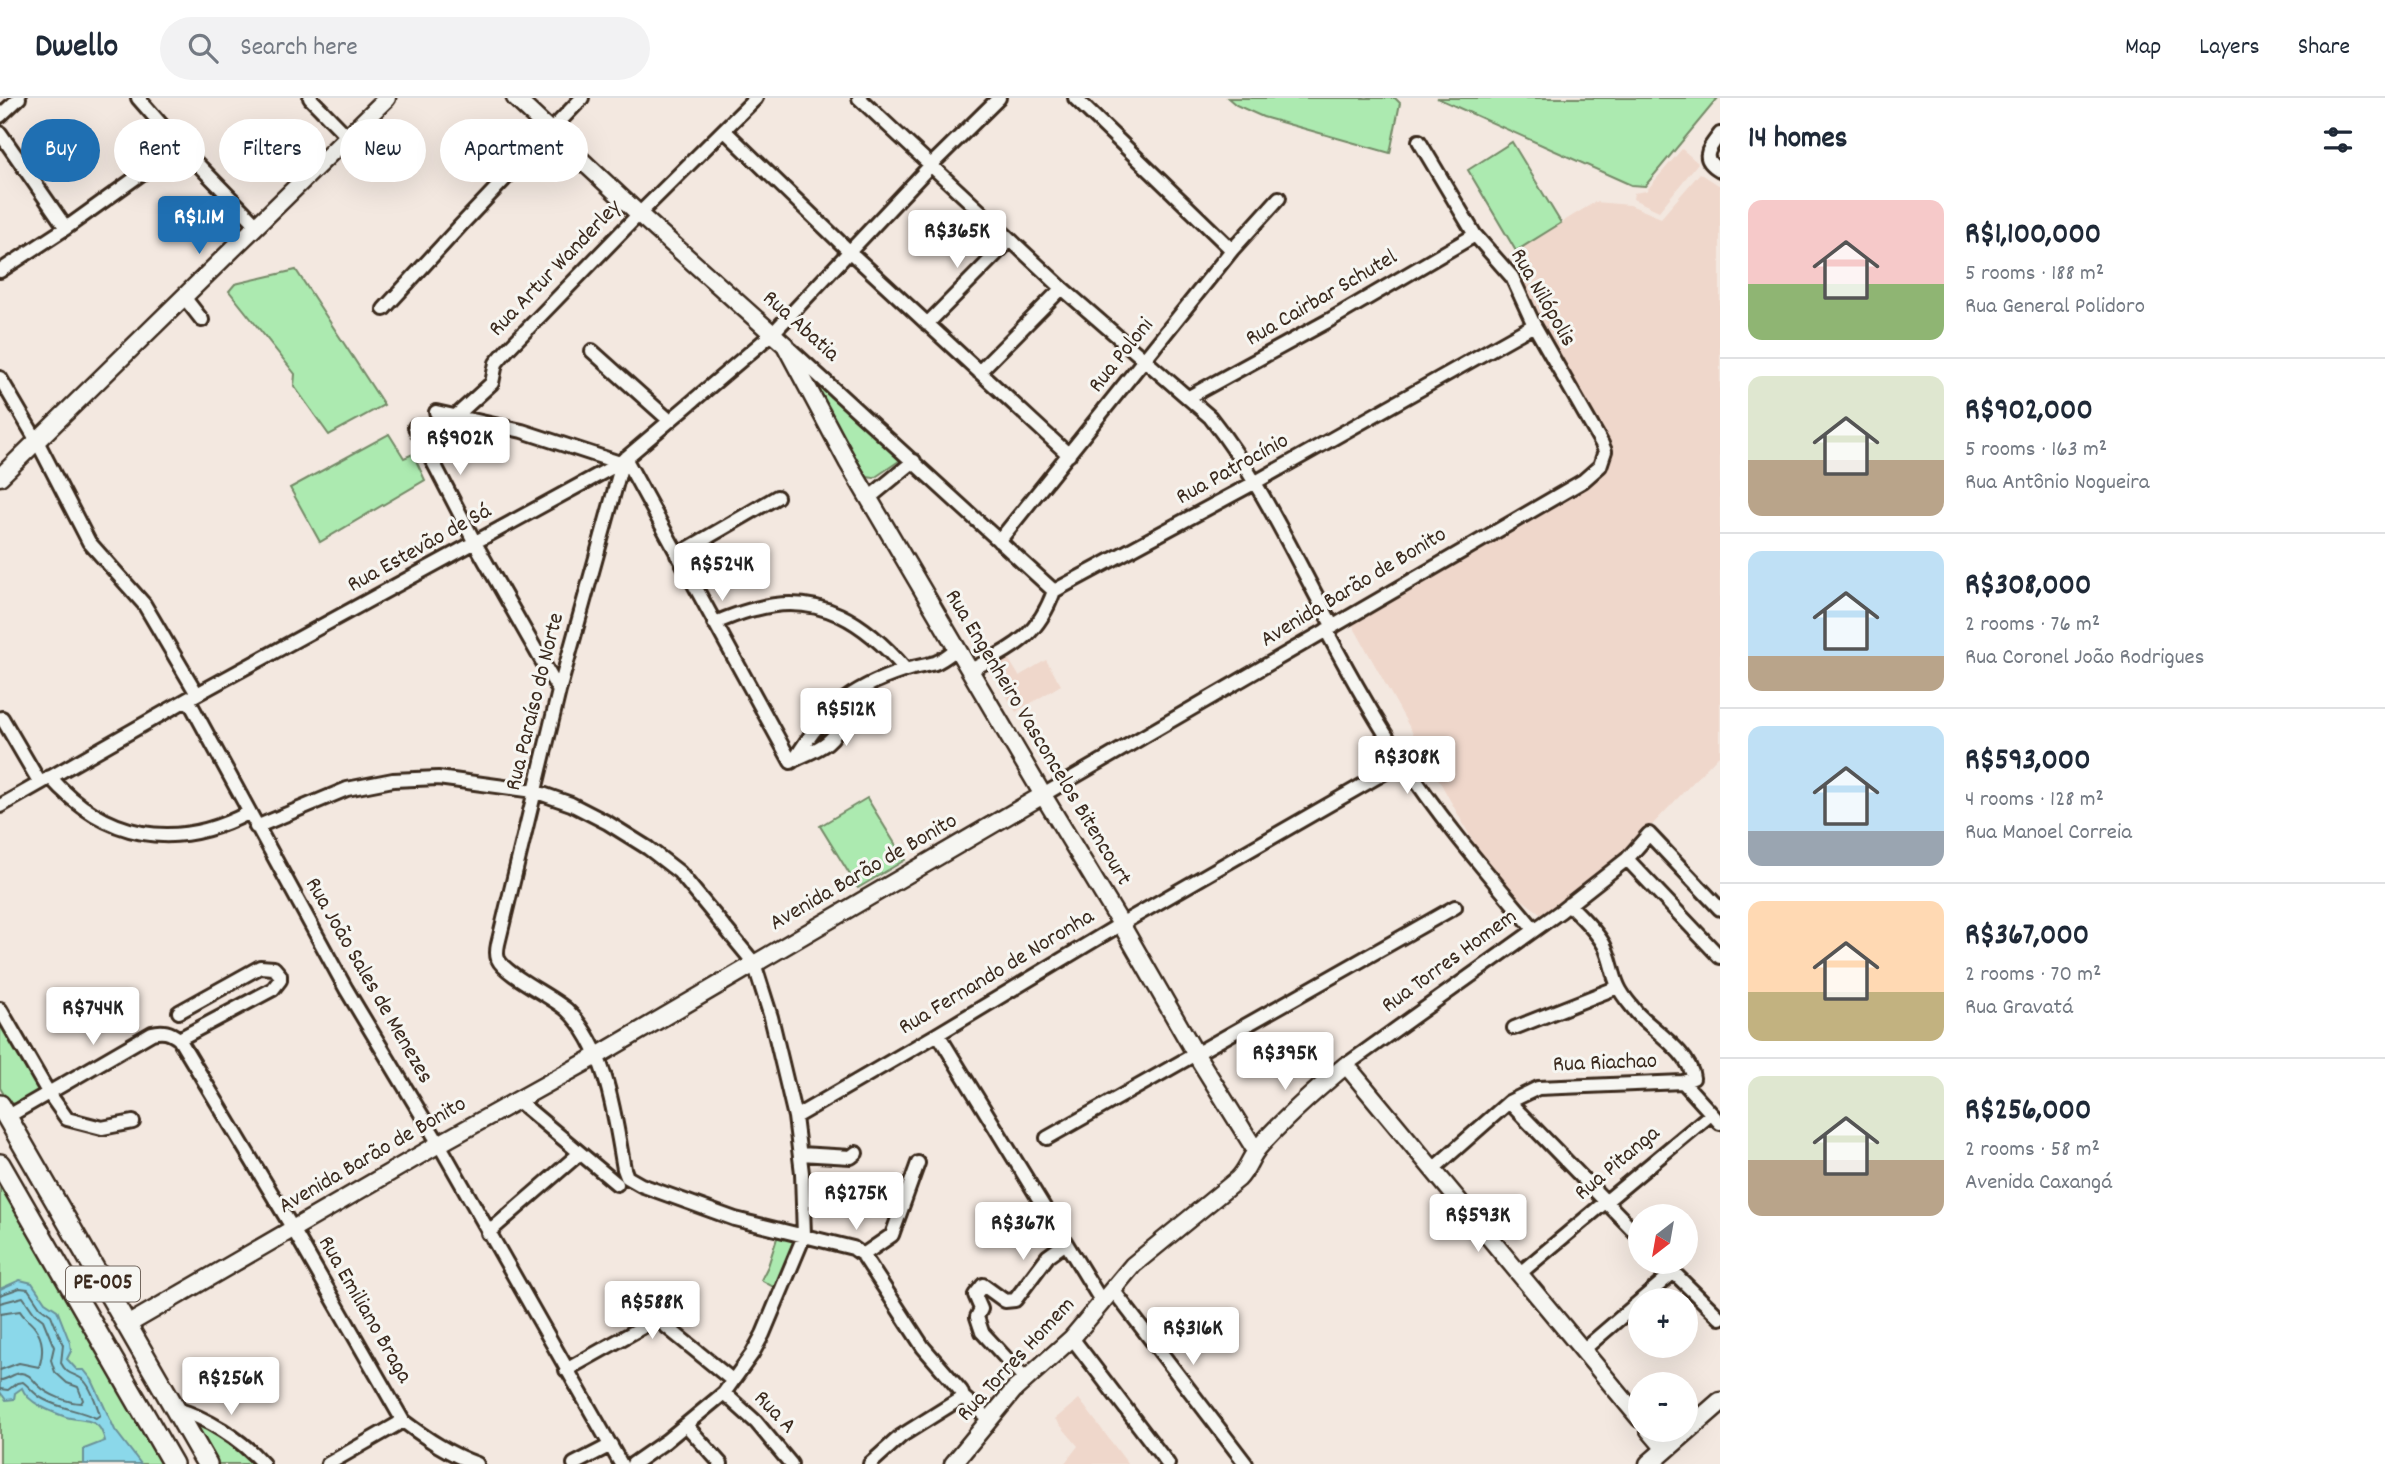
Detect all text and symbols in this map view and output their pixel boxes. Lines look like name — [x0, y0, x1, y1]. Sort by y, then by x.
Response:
search box — [160, 17, 650, 80]
text: Dwello — [35, 25, 118, 72]
icon: search — [184, 29, 222, 67]
text: Search here — [240, 30, 358, 67]
text: Map — [2125, 31, 2161, 65]
text: Layers — [2199, 31, 2260, 65]
text: Share — [2298, 31, 2350, 65]
chip: Buy — [21, 119, 100, 182]
chip: Rent — [114, 119, 205, 182]
chip: Filters — [219, 119, 326, 182]
chip: New — [340, 119, 426, 182]
chip: Apartment — [440, 119, 588, 182]
text: 14 homes — [1748, 119, 1847, 162]
icon: filters — [2319, 121, 2357, 159]
street label: Rua Artur Wanderley — [482, 193, 631, 345]
pin: R$1.1M — [142, 197, 256, 256]
text: R$1.1M — [174, 202, 224, 235]
pin: R$365K — [900, 211, 1014, 270]
text: R$1,100,000 — [1965, 215, 2101, 258]
text: R$365K — [924, 216, 990, 249]
icon: home — [1804, 228, 1888, 312]
street label: Rua Cairbar Schutel — [1240, 242, 1405, 356]
street label: Rua Nilópolis — [1501, 243, 1583, 353]
text: 5 rooms · 188 m² — [1965, 258, 2104, 291]
street label: Rua Abatia — [754, 283, 847, 372]
text: Rua General Polidoro — [1965, 291, 2145, 324]
street label: Rua Poloni — [1081, 311, 1163, 401]
text: R$902,000 — [1965, 391, 2093, 434]
icon: home — [1804, 404, 1888, 488]
pin: R$902K — [403, 418, 517, 477]
text: R$902K — [427, 423, 493, 456]
street label: Rua Patrocínio — [1171, 425, 1295, 515]
text: 5 rooms · 163 m² — [1965, 434, 2107, 467]
text: Rua Antônio Nogueira — [1965, 467, 2150, 500]
street label: Rua Estevão de Sá — [342, 495, 499, 602]
street label: Avenida Barão de Bonito — [1255, 519, 1453, 657]
pin: R$524K — [665, 544, 779, 603]
text: R$524K — [690, 549, 754, 582]
text: R$308,000 — [1965, 566, 2091, 609]
icon: home — [1804, 579, 1888, 663]
street label: Rua Engenheiro Vasconcelos Bitencourt — [935, 584, 1139, 892]
text: 2 rooms · 76 m² — [1965, 609, 2100, 642]
street label: Rua Paraíso do Norte — [498, 610, 574, 794]
text: Rua Coronel João Rodrigues — [1965, 642, 2204, 675]
pin: R$512K — [789, 688, 903, 748]
text: R$512K — [816, 694, 876, 727]
pin: R$308K — [1350, 736, 1464, 796]
text: R$593,000 — [1965, 741, 2091, 784]
text: R$308K — [1374, 742, 1440, 775]
icon: home — [1804, 754, 1888, 838]
text: 4 rooms · 128 m² — [1965, 784, 2104, 817]
street label: Avenida Barão de Bonito — [764, 806, 964, 940]
text: Rua Manoel Correia — [1965, 817, 2132, 850]
street label: Rua João Sales de Menezes — [295, 872, 441, 1090]
street label: Rua Fernando de Noronha — [893, 901, 1102, 1045]
street label: Rua Torres Homem — [1375, 902, 1525, 1022]
text: R$367,000 — [1965, 916, 2089, 959]
icon: home — [1804, 929, 1888, 1013]
text: 2 rooms · 70 m² — [1965, 959, 2101, 992]
pin: R$744K — [36, 988, 150, 1047]
text: Rua Gravatá — [1965, 992, 2073, 1025]
text: R$744K — [62, 993, 124, 1026]
pin: R$395K — [1228, 1032, 1342, 1092]
text: R$395K — [1253, 1038, 1317, 1071]
street label: Rua Riachao — [1552, 1046, 1658, 1082]
street label: Avenida Barão de Bonito — [273, 1089, 473, 1223]
text: R$256,000 — [1965, 1091, 2091, 1134]
icon: home — [1804, 1104, 1888, 1188]
street label: Rua Pitanga — [1568, 1118, 1669, 1210]
text: 2 rooms · 58 m² — [1965, 1134, 2100, 1167]
text: Avenida Caxangá — [1965, 1167, 2113, 1200]
pin: R$275K — [799, 1172, 913, 1232]
text: R$275K — [825, 1178, 888, 1211]
pin: R$593K — [1421, 1194, 1535, 1254]
text: R$593K — [1446, 1200, 1510, 1233]
pin: R$367K — [966, 1202, 1080, 1262]
north arrow — [1628, 1204, 1698, 1274]
map controls — [1628, 1204, 1698, 1442]
text: R$367K — [991, 1208, 1055, 1241]
street label: Rua Emiliano Braga — [308, 1230, 420, 1391]
road number: PE-005 — [66, 1266, 140, 1302]
pin: R$588K — [595, 1282, 709, 1341]
text: R$588K — [621, 1287, 683, 1320]
button: + — [1628, 1288, 1698, 1358]
street label: Rua Torres Homem — [950, 1290, 1084, 1430]
pin: R$316K — [1136, 1308, 1250, 1367]
text: R$316K — [1163, 1313, 1223, 1346]
pin: R$256K — [174, 1358, 288, 1417]
text: R$256K — [198, 1363, 264, 1396]
button: − — [1628, 1372, 1698, 1442]
street label: Rua A — [745, 1384, 803, 1442]

